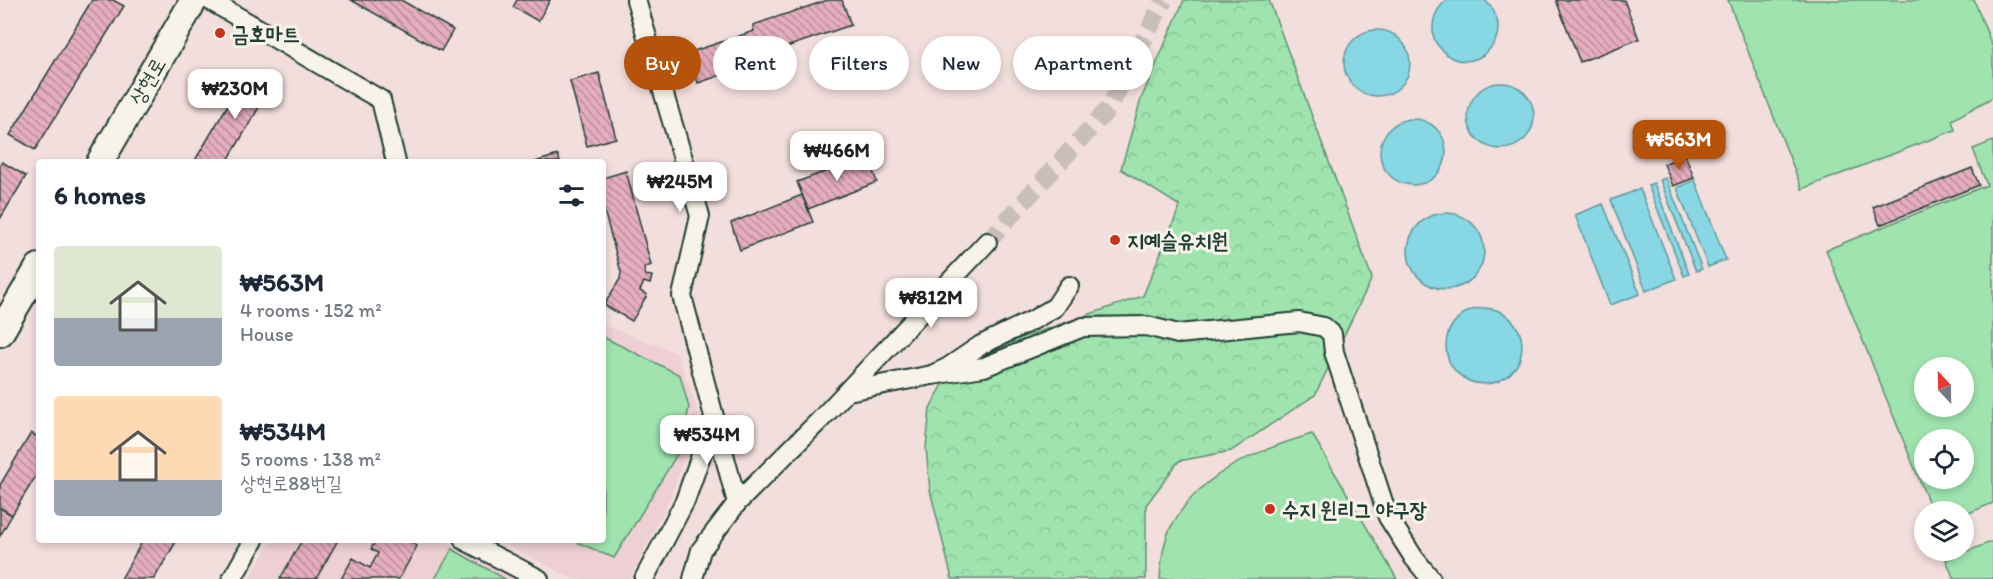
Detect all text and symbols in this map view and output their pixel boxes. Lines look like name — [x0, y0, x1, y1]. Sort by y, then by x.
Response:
place label: 금호마트 — [232, 21, 300, 46]
marker: 금호마트 — [213, 26, 227, 40]
chip: Buy — [624, 36, 701, 90]
chip: Rent — [713, 36, 797, 90]
chip: Filters — [809, 36, 909, 90]
chip: New — [921, 36, 1001, 90]
chip: Apartment — [1013, 36, 1153, 90]
street label: 상현로 — [123, 53, 171, 109]
pin: ₩230M — [193, 69, 277, 120]
text: ₩230M — [202, 76, 268, 100]
pin: ₩563M — [1637, 120, 1721, 171]
text: ₩563M — [1647, 127, 1711, 151]
pin: ₩466M — [795, 131, 879, 182]
text: ₩466M — [804, 138, 870, 162]
pin: ₩245M — [638, 162, 722, 213]
text: ₩245M — [647, 169, 713, 193]
text: 6 homes — [54, 179, 146, 211]
icon: filters — [555, 179, 588, 212]
place label: 지예슬유치원 — [1127, 228, 1228, 253]
marker: 지예슬유치원 — [1108, 233, 1122, 247]
text: ₩563M — [240, 266, 324, 298]
icon: home — [102, 270, 174, 342]
pin: ₩812M — [889, 278, 973, 329]
text: ₩812M — [899, 285, 963, 309]
text: 4 rooms · 152 m² — [240, 298, 382, 322]
text: House — [240, 322, 294, 346]
north arrow — [1914, 357, 1974, 417]
map controls — [1914, 357, 1974, 561]
text: ₩534M — [240, 415, 326, 447]
pin: ₩534M — [665, 415, 749, 466]
icon: home — [102, 420, 174, 492]
text: ₩534M — [674, 422, 740, 446]
button: locate — [1914, 429, 1974, 489]
text: 5 rooms · 138 m² — [240, 447, 381, 471]
text: 상현로88번길 — [240, 471, 342, 495]
place label: 수지 윈리그 야구장 — [1282, 497, 1427, 522]
button: layers — [1914, 501, 1974, 561]
marker: 수지 윈리그 야구장 — [1263, 502, 1277, 516]

